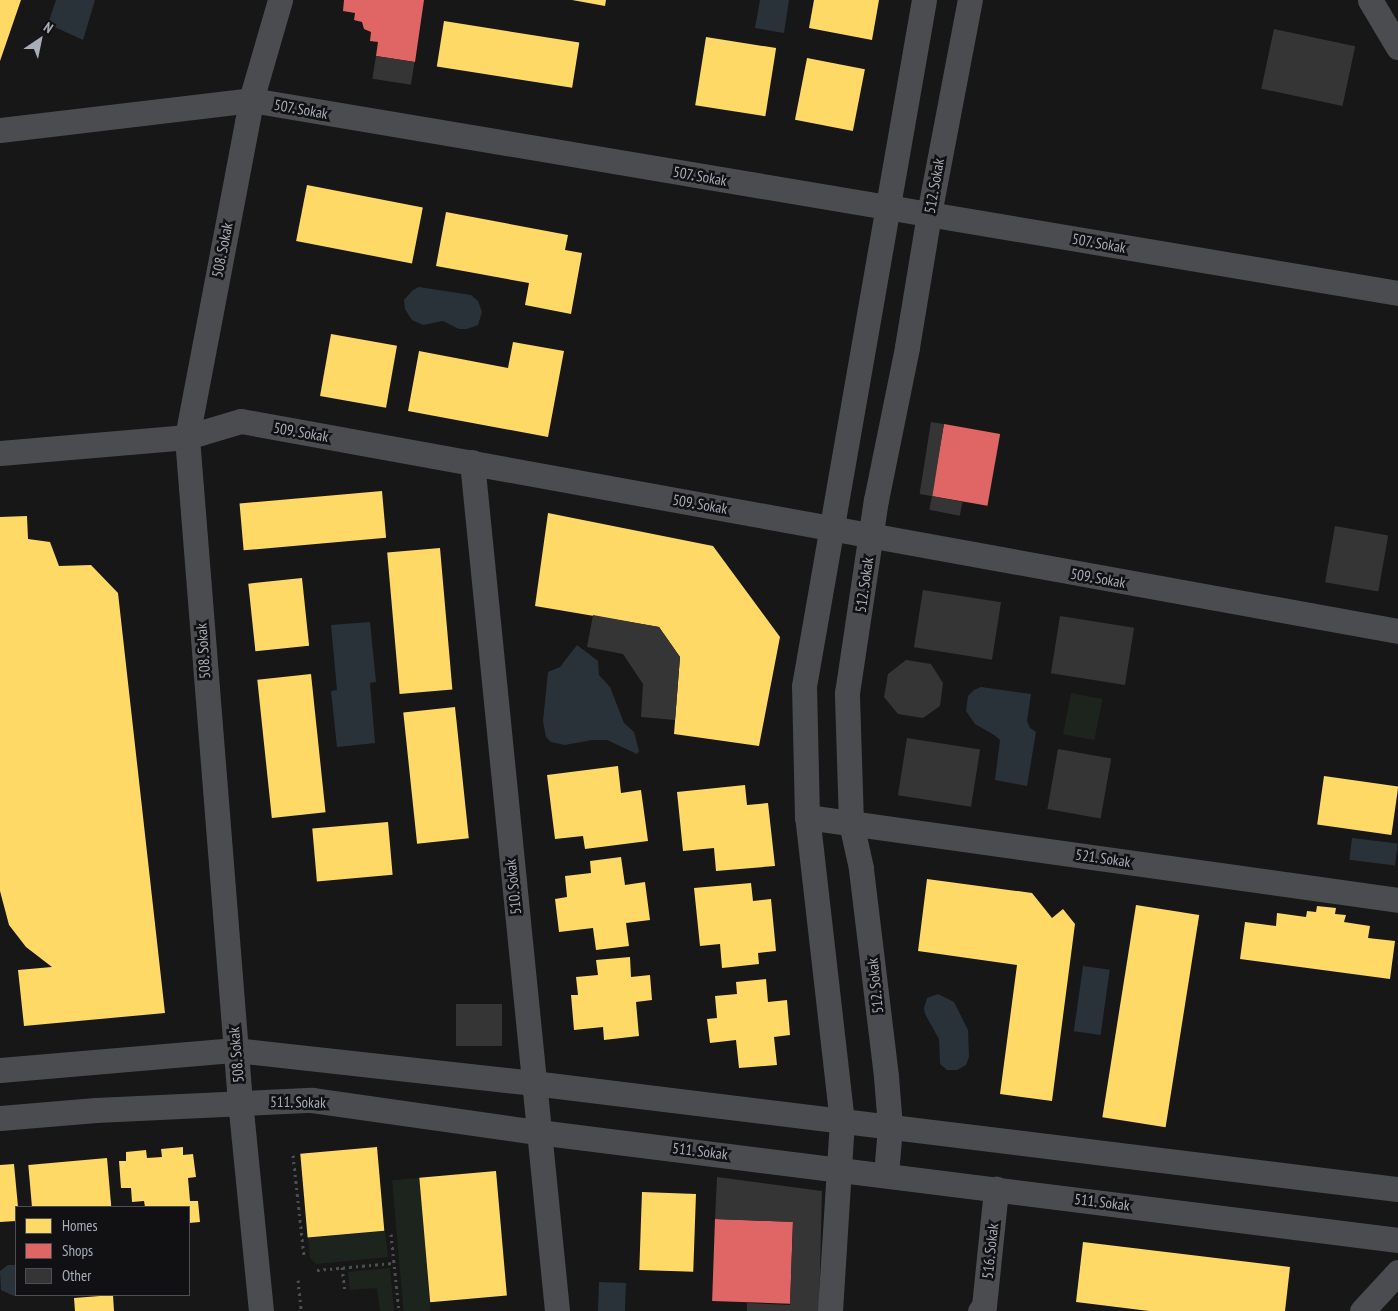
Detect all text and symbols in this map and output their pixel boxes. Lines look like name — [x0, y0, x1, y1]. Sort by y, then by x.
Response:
north arrow — [15, 15, 65, 65]
text: N — [40, 18, 57, 37]
street label: 507. Sokak — [272, 95, 330, 123]
street label: 512. Sokak — [920, 157, 948, 215]
street label: 507. Sokak — [671, 162, 729, 190]
street label: 508. Sokak — [208, 220, 236, 280]
street label: 507. Sokak — [1070, 229, 1128, 257]
street label: 509. Sokak — [272, 418, 330, 446]
street label: 509. Sokak — [671, 490, 729, 518]
street label: 512. Sokak — [851, 556, 877, 614]
street label: 509. Sokak — [1069, 564, 1127, 592]
street label: 508. Sokak — [192, 622, 214, 680]
street label: 521. Sokak — [1074, 845, 1132, 871]
street label: 510. Sokak — [501, 858, 525, 916]
street label: 512. Sokak — [863, 957, 887, 1015]
street label: 508. Sokak — [225, 1026, 247, 1084]
street label: 511. Sokak — [270, 1093, 326, 1111]
street label: 511. Sokak — [671, 1139, 729, 1163]
street label: 511. Sokak — [1073, 1190, 1131, 1214]
legend — [15, 1206, 190, 1296]
text: Homes — [62, 1216, 98, 1235]
street label: 516. Sokak — [978, 1222, 1002, 1280]
text: Shops — [62, 1241, 93, 1260]
text: Other — [62, 1266, 91, 1285]

